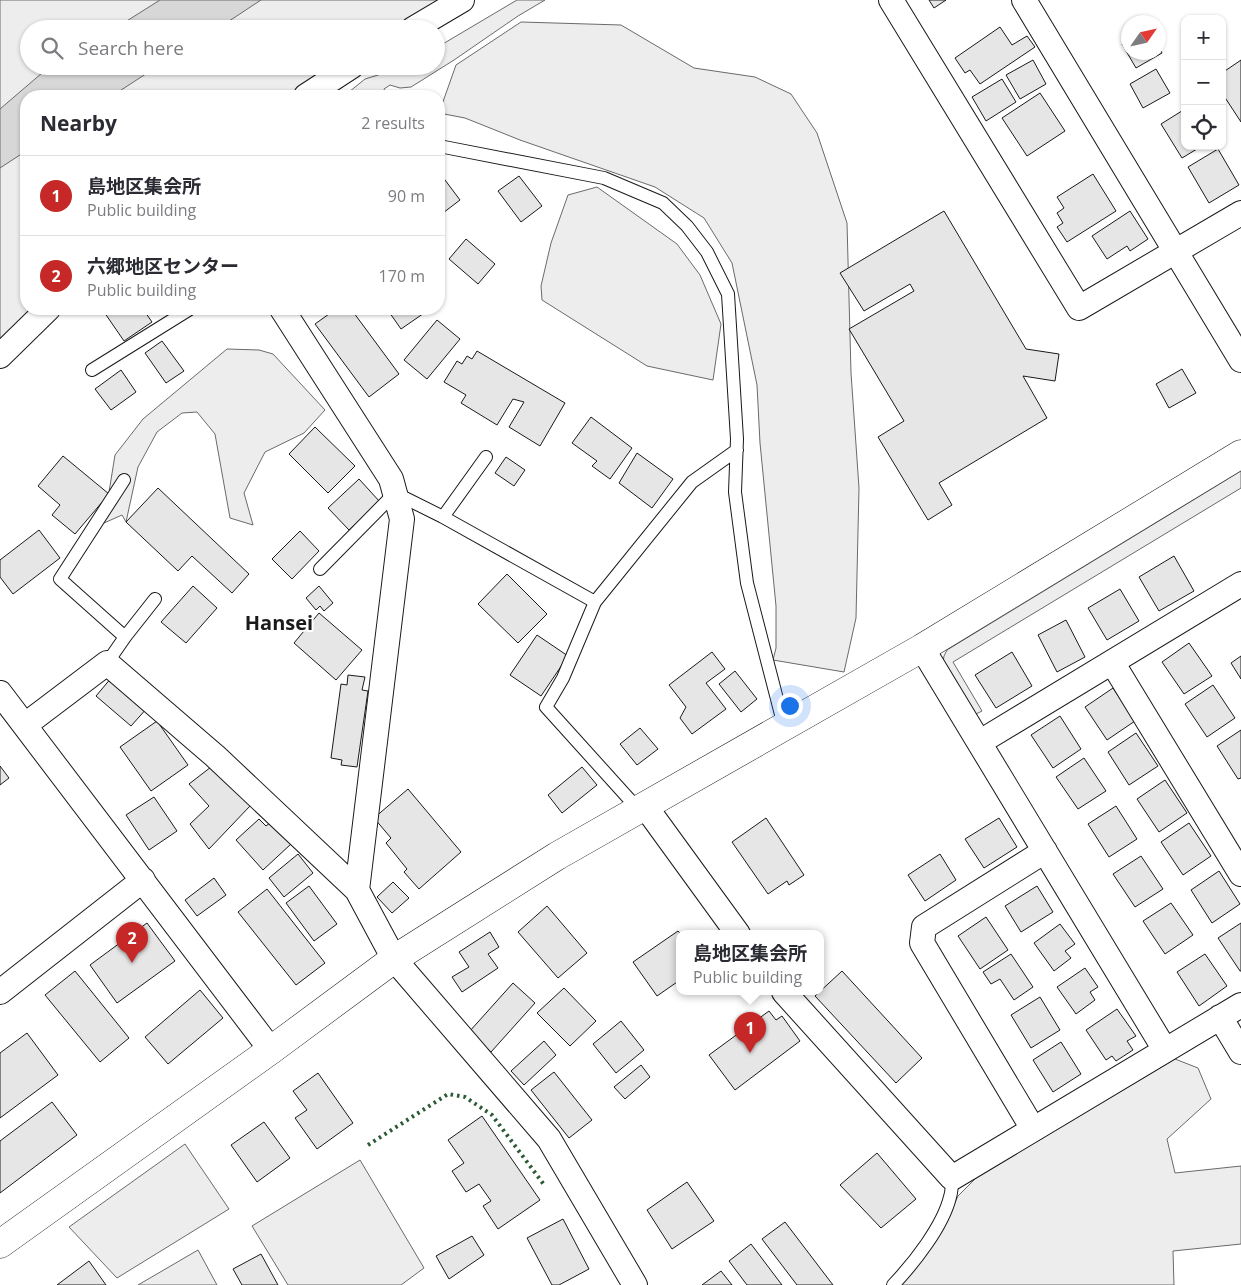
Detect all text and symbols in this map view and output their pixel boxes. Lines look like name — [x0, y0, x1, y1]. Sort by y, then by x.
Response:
north arrow — [1121, 15, 1166, 60]
map controls — [1181, 15, 1226, 150]
button: + — [1181, 15, 1226, 60]
search box — [20, 20, 445, 75]
icon: search — [38, 34, 66, 62]
text: Search here — [78, 35, 184, 61]
button: − — [1181, 60, 1226, 105]
button: locate — [1181, 105, 1226, 150]
text: Nearby — [40, 109, 117, 137]
text: 2 results — [361, 112, 425, 134]
text: 島地区集会所 — [87, 173, 201, 199]
text: 1 — [51, 185, 61, 207]
text: 90 m — [388, 185, 425, 207]
text: Public building — [87, 199, 196, 221]
text: 六郷地区センター — [87, 253, 239, 279]
text: 2 — [51, 265, 61, 287]
text: 170 m — [379, 265, 425, 287]
text: Public building — [87, 279, 196, 301]
district label: Hansei — [245, 609, 313, 636]
your location — [777, 693, 803, 719]
pin: 2 — [116, 922, 148, 963]
popup — [676, 930, 824, 995]
text: 島地区集会所 — [693, 940, 807, 966]
text: Public building — [693, 966, 802, 988]
pin: 1 — [734, 1012, 766, 1053]

